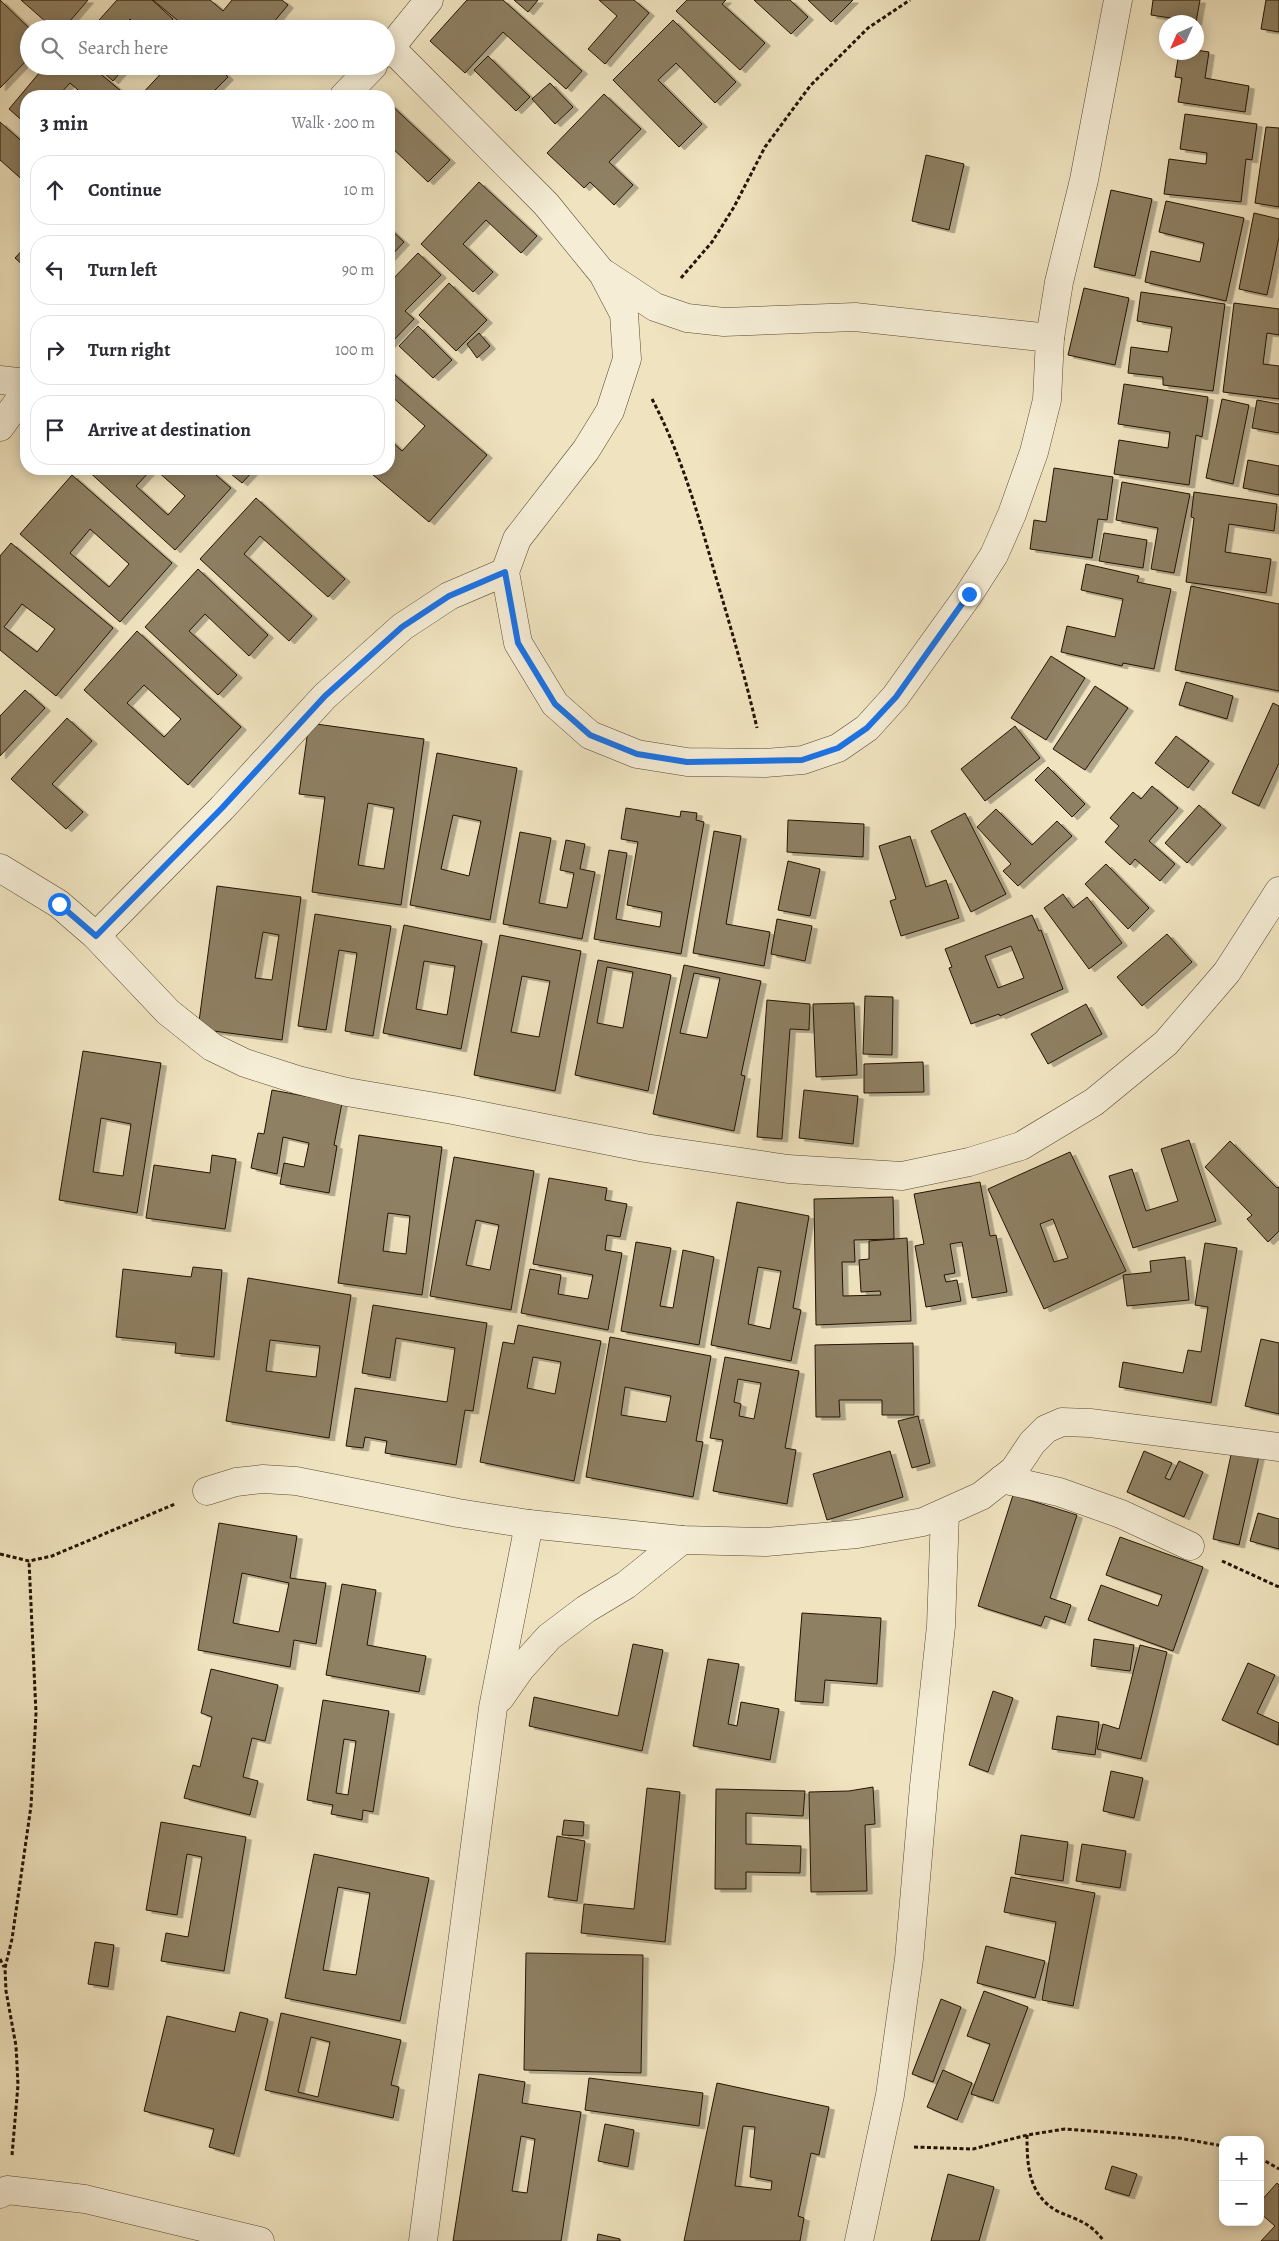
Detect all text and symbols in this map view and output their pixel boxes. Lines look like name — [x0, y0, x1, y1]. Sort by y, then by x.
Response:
north arrow — [1159, 15, 1204, 60]
search box — [20, 20, 395, 75]
icon: search — [38, 34, 66, 62]
text: Search here — [78, 35, 168, 61]
text: 3 min — [40, 109, 88, 137]
text: Walk · 200 m — [291, 112, 375, 134]
icon: ahead — [41, 176, 69, 204]
text: Continue — [88, 177, 162, 203]
text: 10 m — [344, 179, 374, 201]
icon: left — [41, 256, 69, 284]
text: Turn left — [88, 257, 157, 283]
text: 90 m — [342, 259, 374, 281]
icon: right — [41, 336, 69, 364]
text: Turn right — [88, 337, 170, 363]
text: 100 m — [335, 339, 374, 361]
icon: arrive — [41, 416, 69, 444]
text: Arrive at destination — [88, 417, 251, 443]
route end — [958, 583, 981, 606]
route start — [48, 893, 71, 916]
map controls — [1219, 2136, 1264, 2226]
button: + — [1219, 2136, 1264, 2181]
button: − — [1219, 2181, 1264, 2226]

